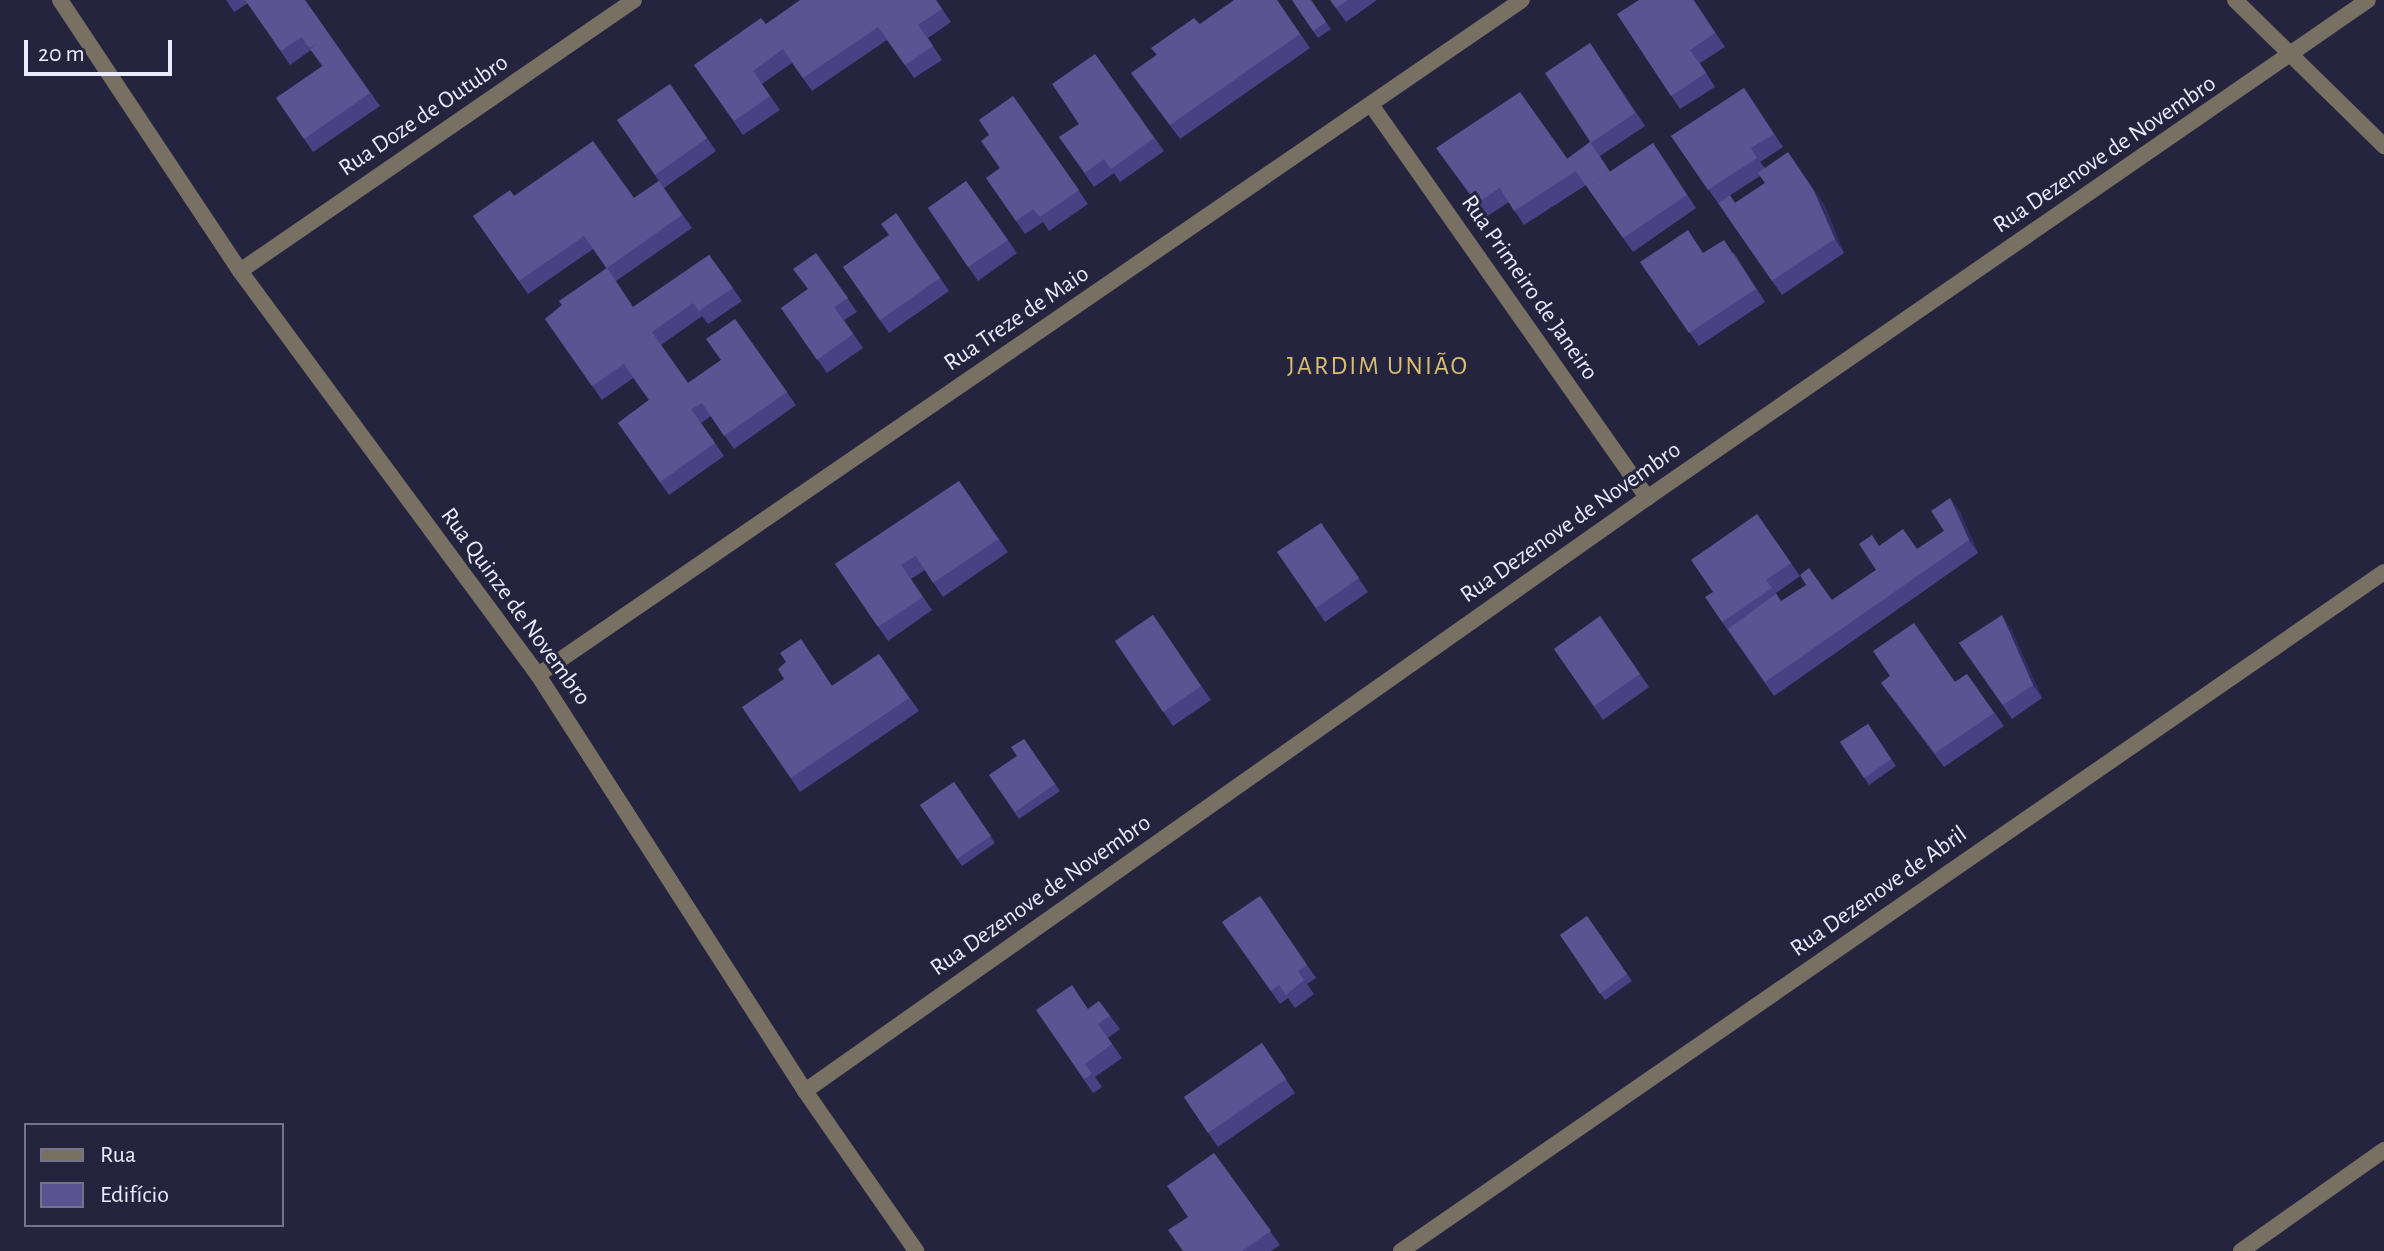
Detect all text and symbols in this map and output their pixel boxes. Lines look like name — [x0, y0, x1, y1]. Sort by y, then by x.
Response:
scale bar — [28, 24, 176, 74]
text: 20 m — [38, 42, 85, 66]
street label: Rua Doze de Outubro — [334, 49, 514, 183]
street label: Rua Dezenove de Novembro — [1988, 70, 2222, 240]
street label: Rua Primeiro de Janeiro — [1454, 190, 1604, 386]
street label: Rua Treze de Maio — [939, 260, 1095, 378]
district label: JARDIM UNIÃO — [1287, 351, 1469, 383]
street label: Rua Dezenove de Novembro — [1455, 436, 1687, 610]
street label: Rua Quinze de Novembro — [434, 503, 596, 711]
street label: Rua Dezenove de Novembro — [925, 809, 1157, 983]
street label: Rua Dezenove de Abril — [1785, 820, 1973, 964]
legend — [24, 1123, 284, 1227]
text: Rua — [100, 1143, 136, 1167]
text: Edifício — [100, 1183, 169, 1207]

